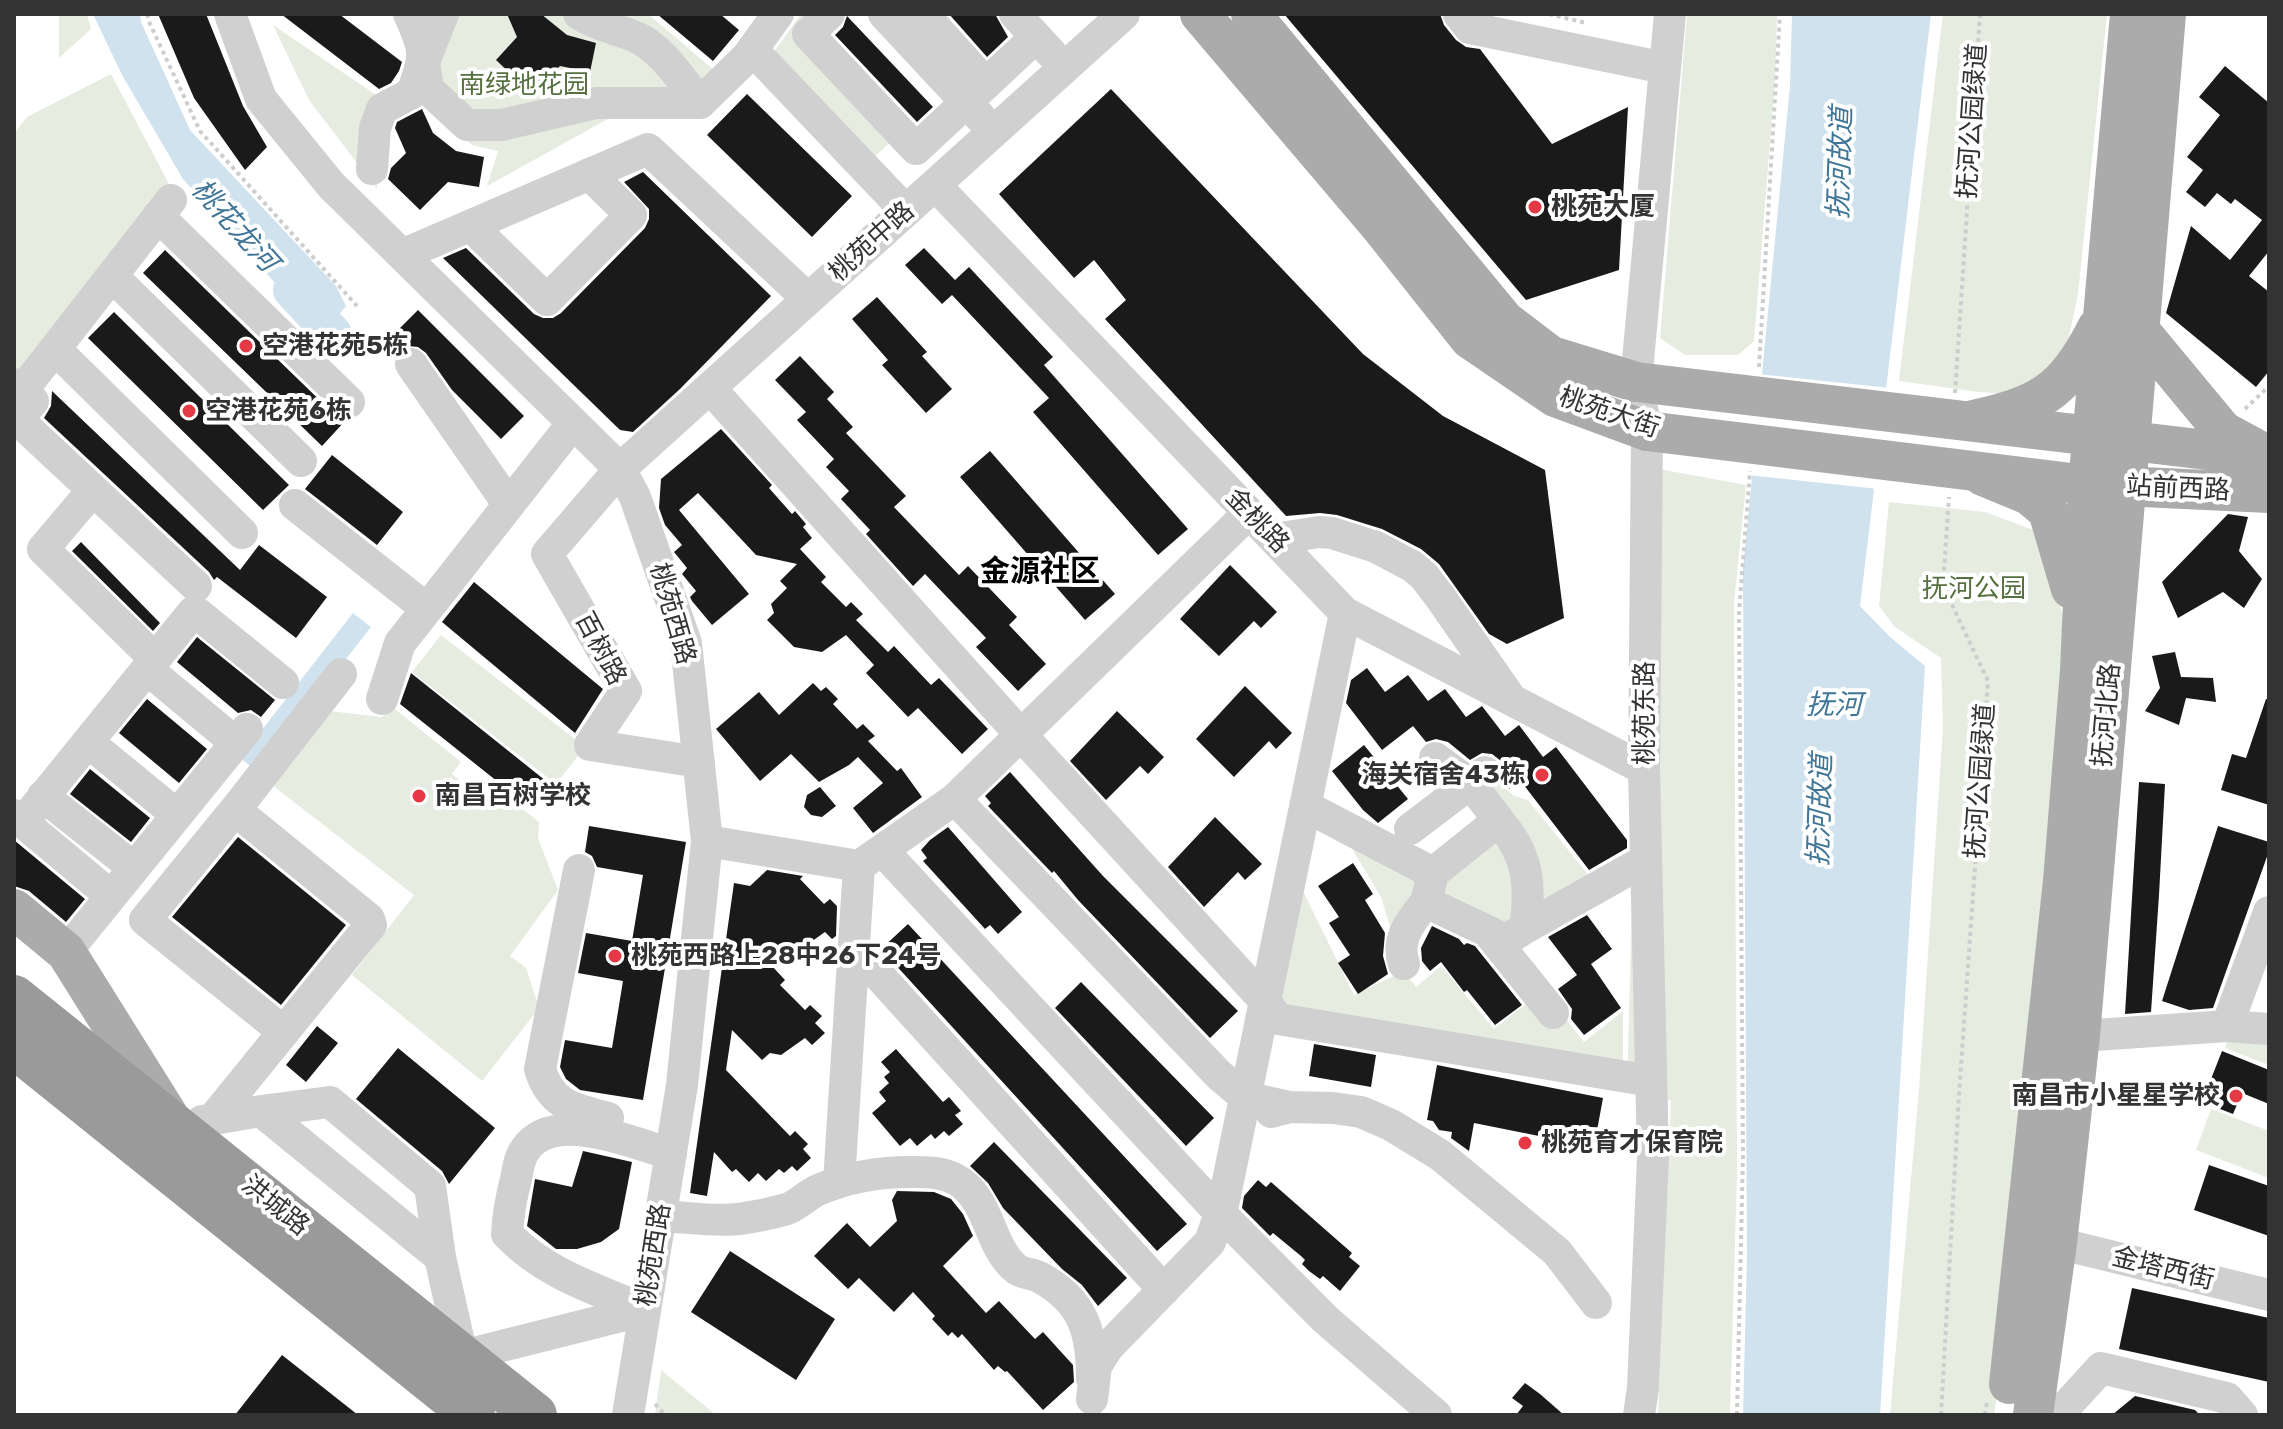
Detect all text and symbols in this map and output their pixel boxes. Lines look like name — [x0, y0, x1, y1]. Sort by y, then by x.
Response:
street label: 抚河公园绿道 — [1952, 42, 1994, 200]
park label: 南绿地花园 — [459, 69, 589, 101]
water label: 抚河故道 — [1822, 106, 1860, 220]
water label: 桃花龙河 — [184, 173, 284, 279]
place label: 桃苑大厦 — [1551, 191, 1655, 223]
street label: 桃苑中路 — [823, 196, 921, 288]
marker: 桃苑大厦 — [1526, 198, 1544, 216]
place label: 空港花苑5栋 — [262, 330, 409, 362]
marker: 空港花苑5栋 — [237, 337, 255, 355]
street label: 桃苑大街 — [1555, 381, 1663, 445]
place label: 空港花苑6栋 — [205, 395, 352, 427]
marker: 空港花苑6栋 — [180, 402, 198, 420]
street label: 站前西路 — [2125, 471, 2231, 507]
street label: 金桃路 — [1219, 482, 1295, 560]
district label: 金源社区 — [980, 554, 1100, 590]
street label: 桃苑西路 — [643, 560, 701, 668]
park label: 抚河公园 — [1922, 573, 2026, 605]
street label: 百树路 — [568, 607, 632, 691]
street label: 桃苑东路 — [1629, 661, 1661, 765]
street label: 抚河北路 — [2087, 662, 2127, 768]
water label: 抚河 — [1806, 689, 1862, 723]
street label: 抚河公园绿道 — [1960, 702, 2002, 860]
water label: 抚河故道 — [1802, 753, 1840, 867]
place label: 海关宿舍43栋 — [1361, 759, 1526, 791]
marker: 海关宿舍43栋 — [1533, 766, 1551, 784]
place label: 南昌百树学校 — [435, 780, 591, 812]
marker: 南昌百树学校 — [410, 787, 428, 805]
place label: 桃苑西路上28中26下24号 — [631, 940, 942, 972]
marker: 桃苑西路上28中26下24号 — [606, 947, 624, 965]
place label: 南昌市小星星学校 — [2012, 1080, 2220, 1112]
marker: 南昌市小星星学校 — [2227, 1087, 2245, 1105]
place label: 桃苑育才保育院 — [1541, 1127, 1723, 1159]
marker: 桃苑育才保育院 — [1516, 1134, 1534, 1152]
street label: 洪城路 — [235, 1169, 315, 1243]
street label: 桃苑西路 — [630, 1201, 678, 1309]
street label: 金塔西街 — [2109, 1241, 2217, 1297]

